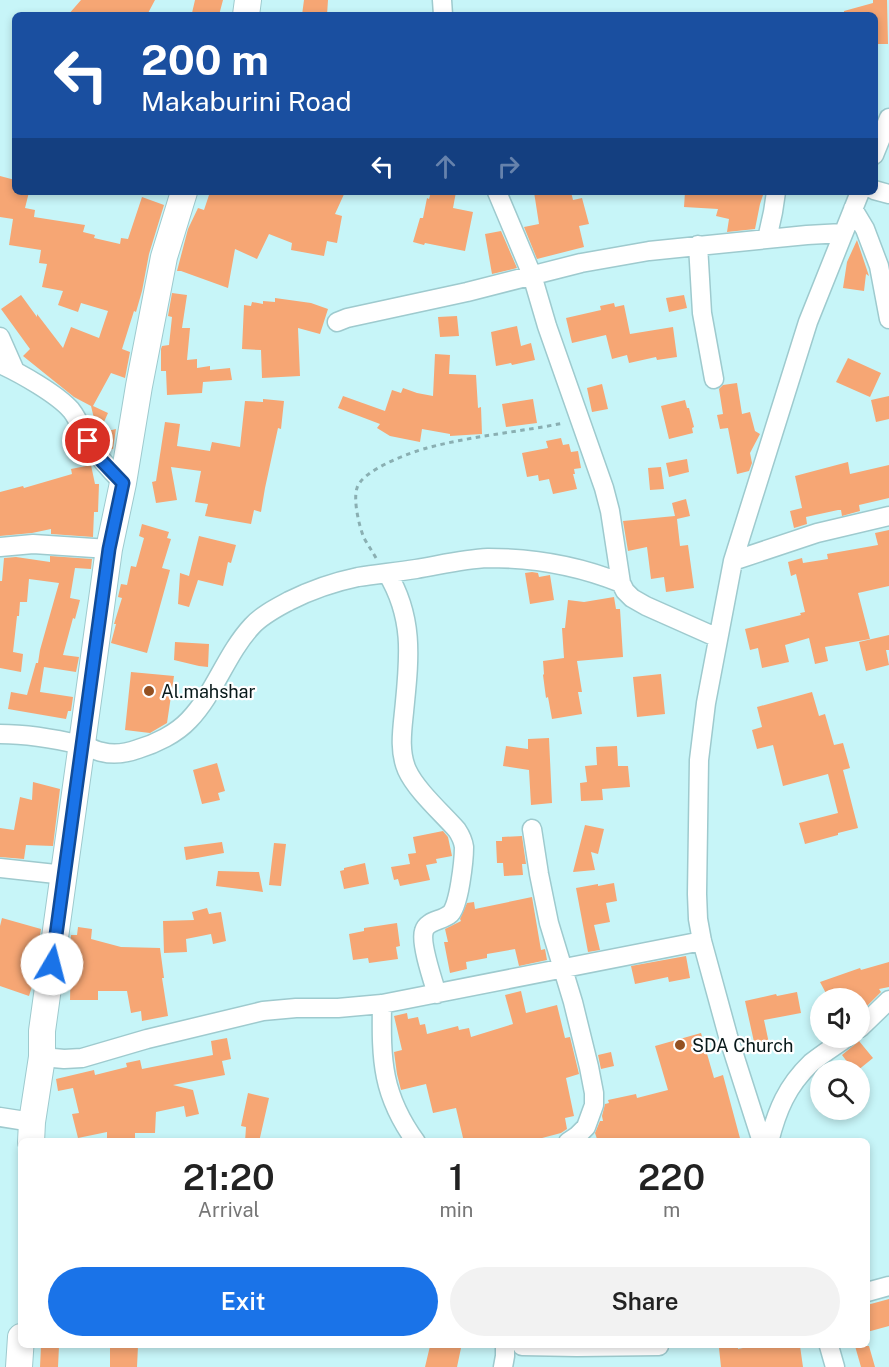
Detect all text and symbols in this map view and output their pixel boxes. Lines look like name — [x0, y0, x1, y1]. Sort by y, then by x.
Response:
text: 200 m — [141, 35, 269, 84]
icon: left — [42, 36, 120, 114]
text: Makaburini Road — [141, 85, 352, 117]
icon: left — [366, 150, 399, 183]
icon: ahead — [429, 150, 462, 183]
icon: right — [492, 150, 525, 183]
pin — [62, 415, 113, 466]
icon: arrive — [71, 424, 104, 457]
place label: Al.mahshar — [161, 681, 256, 702]
marker: Al.mahshar — [142, 684, 156, 698]
position arrow — [20, 932, 84, 996]
map controls — [810, 988, 870, 1120]
button: sound — [810, 988, 870, 1048]
place label: SDA Church — [692, 1035, 793, 1056]
marker: SDA Church — [673, 1038, 687, 1052]
button: search — [810, 1060, 870, 1120]
text: 21:20 — [183, 1156, 275, 1198]
text: 1 — [449, 1156, 464, 1198]
text: 220 — [638, 1156, 705, 1198]
text: Arrival — [198, 1198, 260, 1222]
text: min — [439, 1198, 473, 1222]
text: m — [663, 1198, 680, 1222]
button: Exit — [48, 1267, 438, 1336]
button: Share — [450, 1267, 840, 1336]

